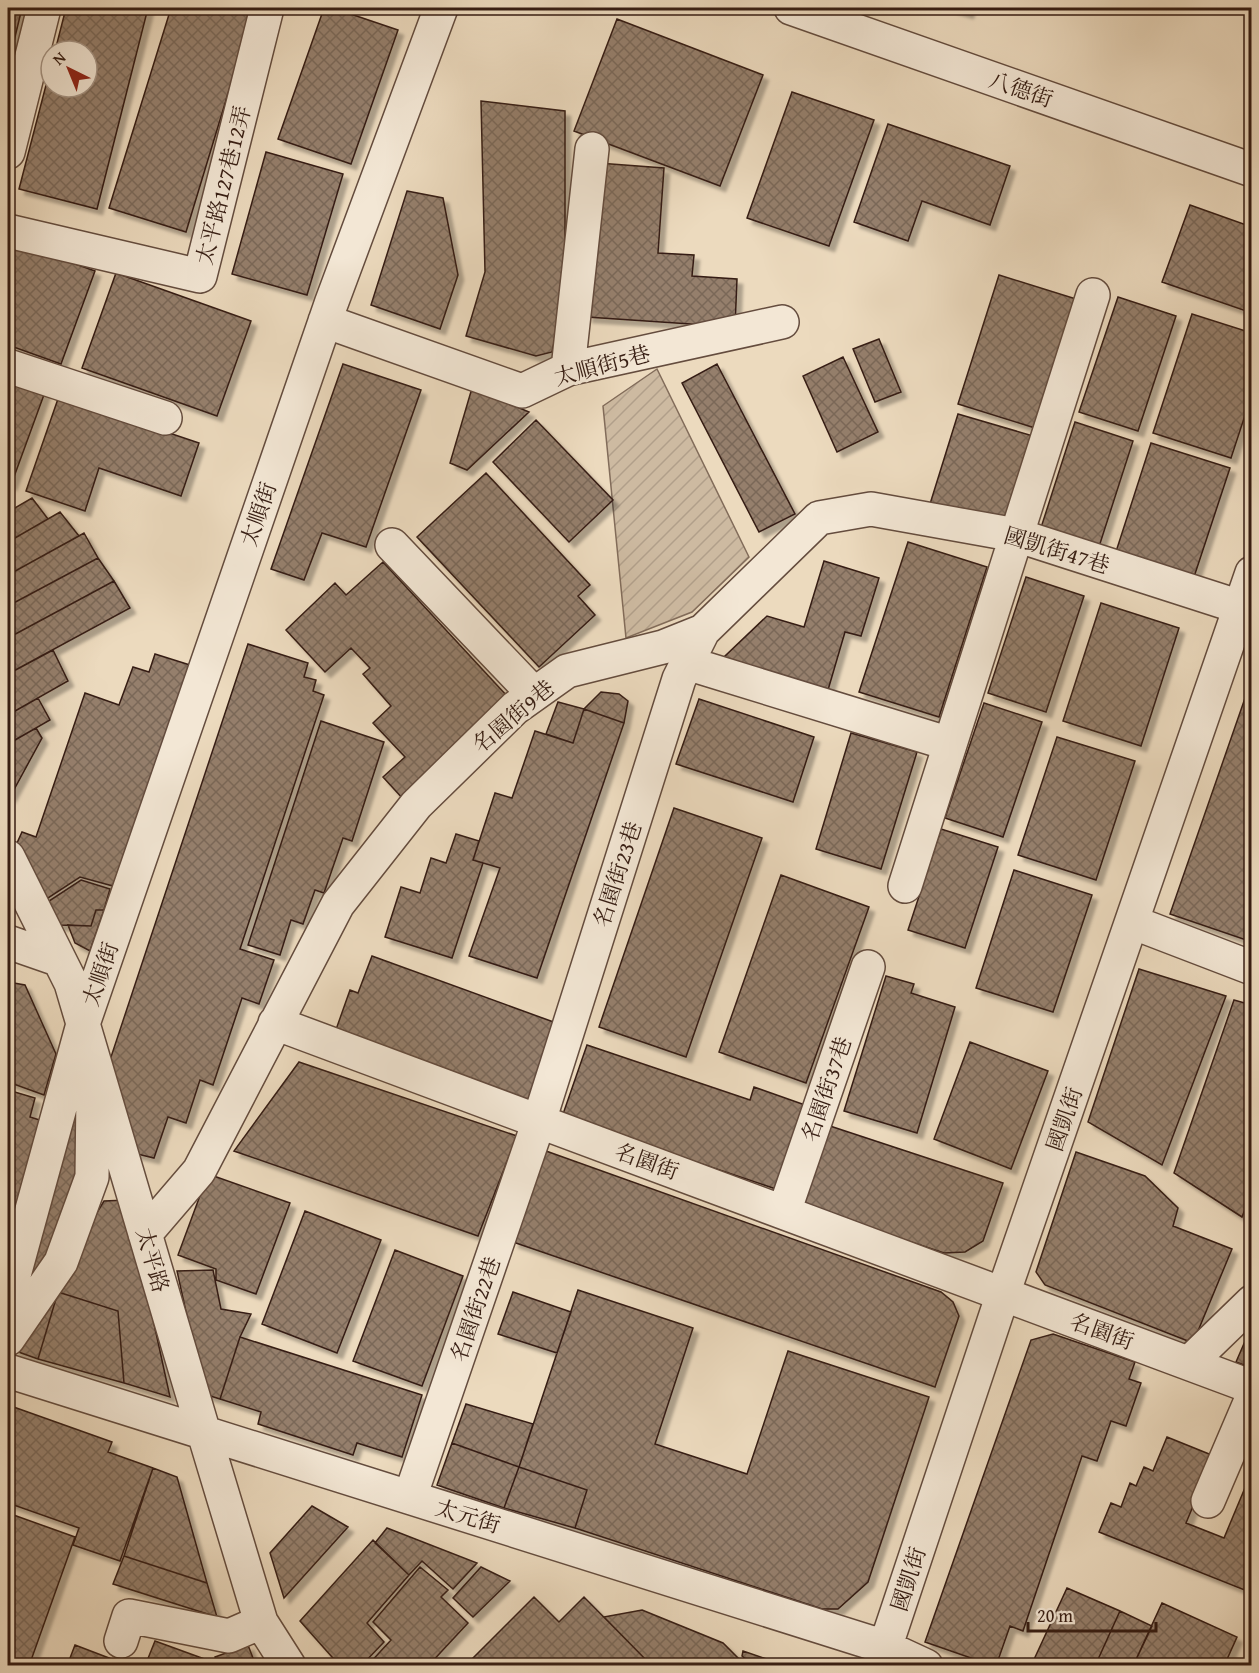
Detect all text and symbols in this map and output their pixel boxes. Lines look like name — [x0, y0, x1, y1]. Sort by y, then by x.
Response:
north arrow — [39, 39, 99, 99]
text: N — [47, 45, 71, 70]
street label: 八德街 — [985, 63, 1057, 115]
street label: 太平路127巷12弄 — [188, 102, 258, 268]
street label: 太順街5巷 — [550, 337, 654, 393]
street label: 太順街 — [232, 478, 284, 550]
street label: 國凱街47巷 — [1000, 519, 1114, 581]
street label: 名園街9巷 — [465, 672, 561, 760]
street label: 名園街23巷 — [585, 817, 649, 931]
street label: 太順街 — [74, 938, 126, 1010]
street label: 名園街37巷 — [793, 1032, 859, 1146]
street label: 國凱街 — [1038, 1083, 1090, 1155]
street label: 名園街 — [611, 1135, 683, 1187]
street label: 太平路 — [129, 1224, 177, 1296]
street label: 名園街22巷 — [442, 1252, 508, 1366]
street label: 名園街 — [1066, 1305, 1138, 1357]
street label: 太元街 — [432, 1491, 504, 1541]
street label: 國凱街 — [883, 1543, 933, 1615]
scale bar — [1028, 1595, 1156, 1633]
text: 20 m — [1037, 1602, 1073, 1629]

